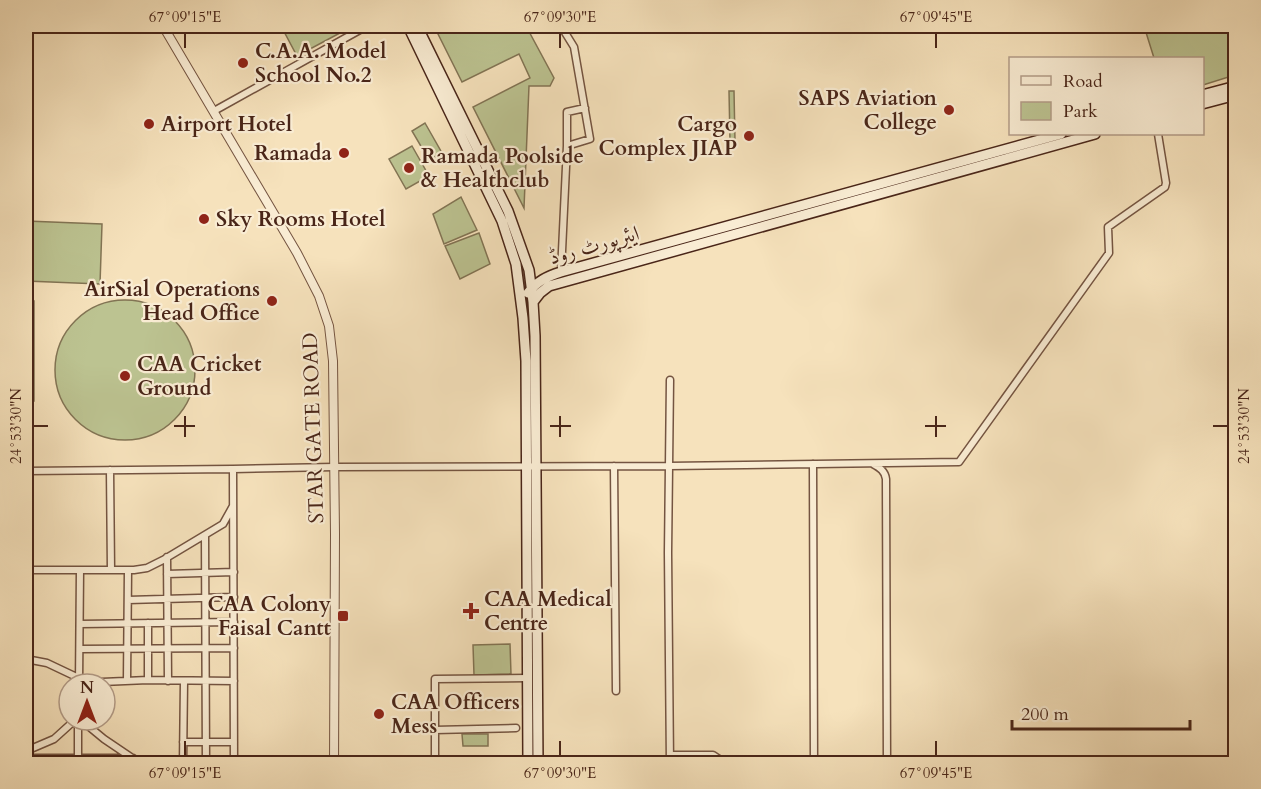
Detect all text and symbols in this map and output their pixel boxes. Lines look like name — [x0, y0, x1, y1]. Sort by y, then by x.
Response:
text: 67°09'15"E — [149, 7, 221, 27]
text: 67°09'30"E — [524, 7, 596, 27]
text: 67°09'45"E — [900, 7, 972, 27]
place label: C.A.A. Model School No.2 — [255, 37, 387, 90]
marker: C.A.A. Model School No.2 — [236, 56, 250, 70]
legend — [1009, 57, 1204, 135]
text: Road — [1063, 69, 1103, 94]
place label: SAPS Aviation College — [799, 84, 938, 137]
text: Park — [1063, 99, 1098, 124]
marker: SAPS Aviation College — [942, 103, 956, 117]
place label: Airport Hotel — [161, 110, 292, 139]
place label: Cargo Complex JIAP — [599, 110, 737, 163]
marker: Airport Hotel — [142, 117, 156, 131]
marker: Cargo Complex JIAP — [742, 129, 756, 143]
place label: Ramada — [254, 139, 333, 168]
place label: Ramada Poolside & Healthclub — [421, 142, 584, 195]
marker: Ramada — [337, 146, 351, 160]
marker: Ramada Poolside & Healthclub — [402, 161, 416, 175]
place label: Sky Rooms Hotel — [216, 205, 385, 234]
marker: Sky Rooms Hotel — [197, 212, 211, 226]
street label: ایئرپورٹ روڈ — [546, 219, 643, 272]
place label: AirSial Operations Head Office — [84, 275, 260, 328]
marker: AirSial Operations Head Office — [265, 294, 279, 308]
street label: STAR GATE ROAD — [296, 332, 331, 524]
place label: CAA Cricket Ground — [137, 350, 262, 403]
marker: CAA Cricket Ground — [118, 369, 132, 383]
text: 24°53'30"N — [6, 388, 26, 464]
text: 24°53'30"N — [1234, 388, 1254, 464]
place label: CAA Medical Centre — [484, 585, 612, 638]
place label: CAA Colony Faisal Cantt — [208, 590, 332, 643]
marker: CAA Medical Centre — [462, 602, 480, 620]
marker: CAA Colony Faisal Cantt — [336, 609, 350, 623]
north arrow — [57, 672, 117, 732]
text: N — [80, 677, 94, 699]
place label: CAA Officers Mess — [391, 688, 520, 741]
scale bar — [1012, 693, 1190, 731]
text: 200 m — [1021, 702, 1069, 727]
marker: CAA Officers Mess — [372, 707, 386, 721]
text: 67°09'15"E — [149, 763, 221, 783]
text: 67°09'30"E — [524, 763, 596, 783]
text: 67°09'45"E — [900, 763, 972, 783]

